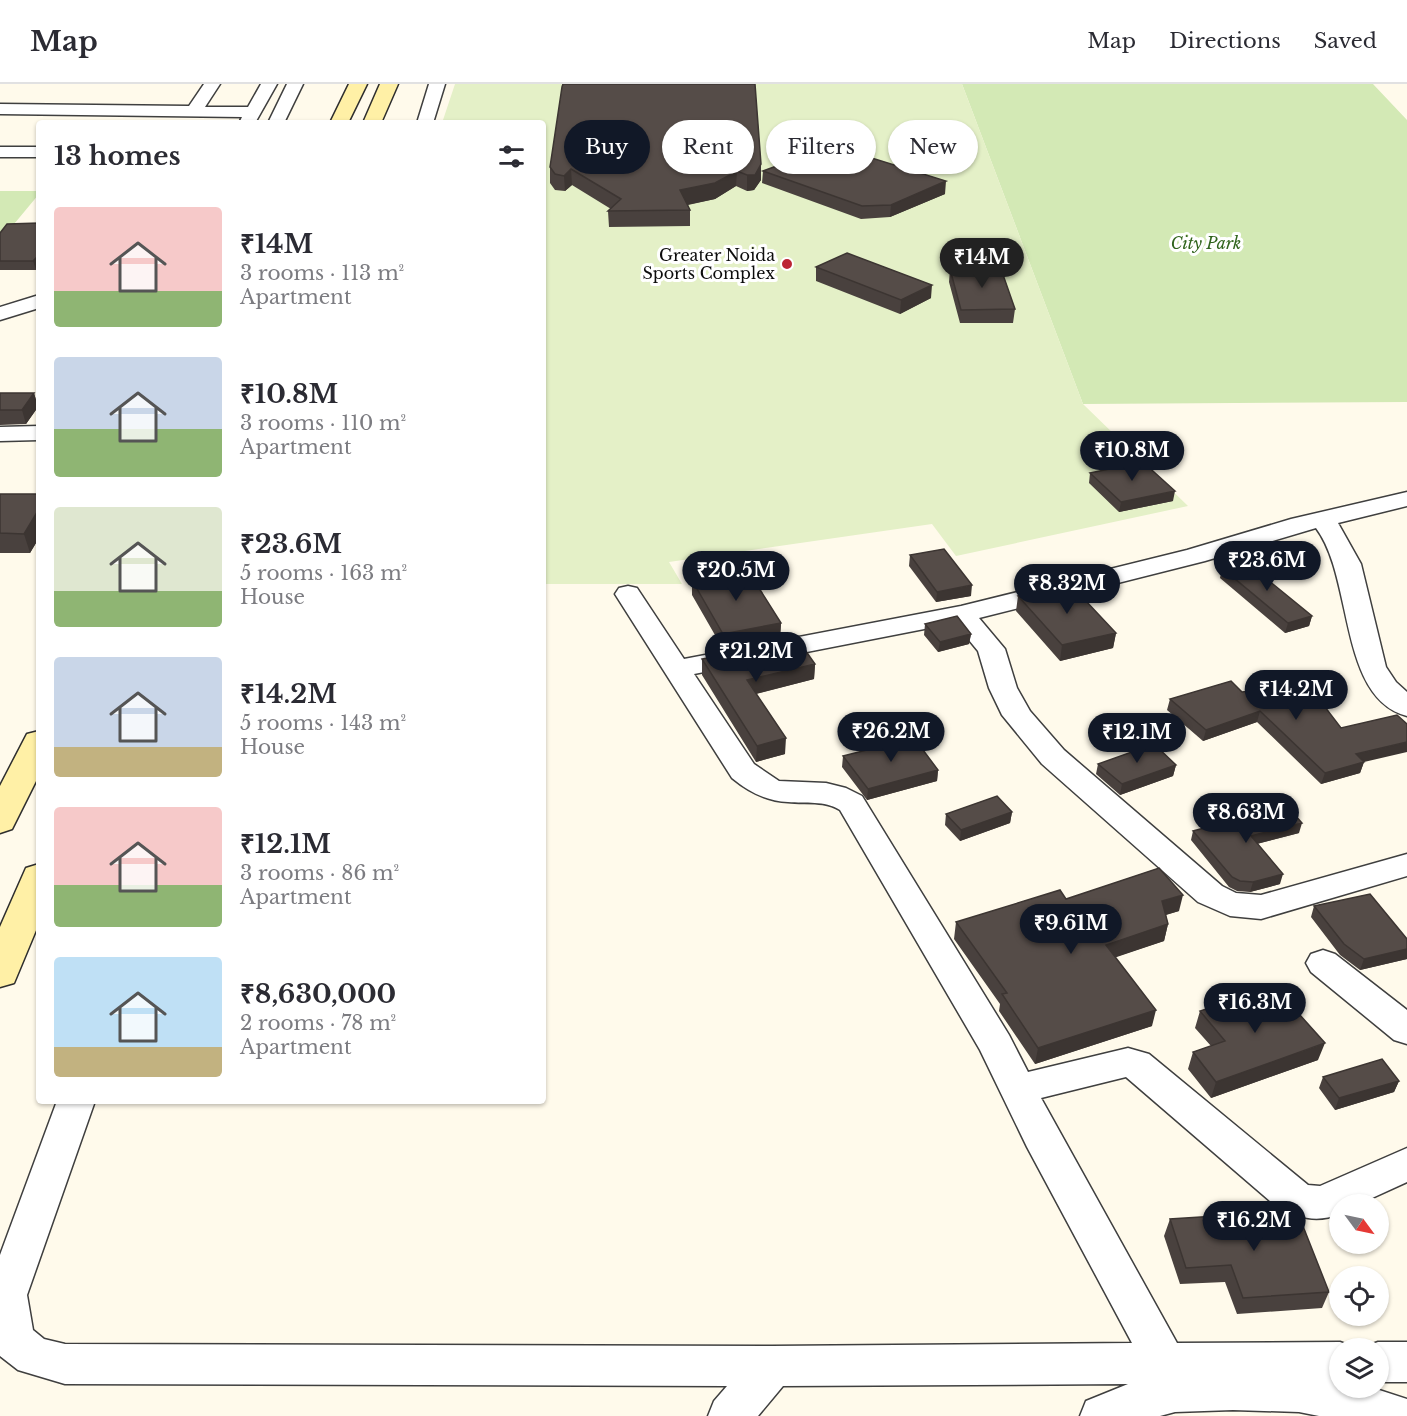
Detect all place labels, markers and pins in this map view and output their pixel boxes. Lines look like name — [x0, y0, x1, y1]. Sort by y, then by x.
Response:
pin: ₹14M — [946, 238, 1018, 289]
place label: Greater Noida Sports Complex — [643, 245, 775, 283]
marker: Greater Noida Sports Complex — [780, 257, 794, 271]
pin: ₹10.8M — [1083, 431, 1181, 482]
pin: ₹23.6M — [1218, 541, 1316, 592]
pin: ₹20.5M — [687, 551, 785, 602]
pin: ₹8.32M — [1018, 564, 1116, 615]
pin: ₹21.2M — [707, 632, 805, 683]
pin: ₹14.2M — [1247, 670, 1345, 721]
pin: ₹26.2M — [842, 712, 940, 763]
pin: ₹12.1M — [1088, 713, 1186, 764]
pin: ₹8.63M — [1197, 793, 1295, 844]
pin: ₹9.61M — [1022, 904, 1120, 955]
pin: ₹16.3M — [1206, 983, 1304, 1034]
pin: ₹16.2M — [1205, 1201, 1303, 1252]

